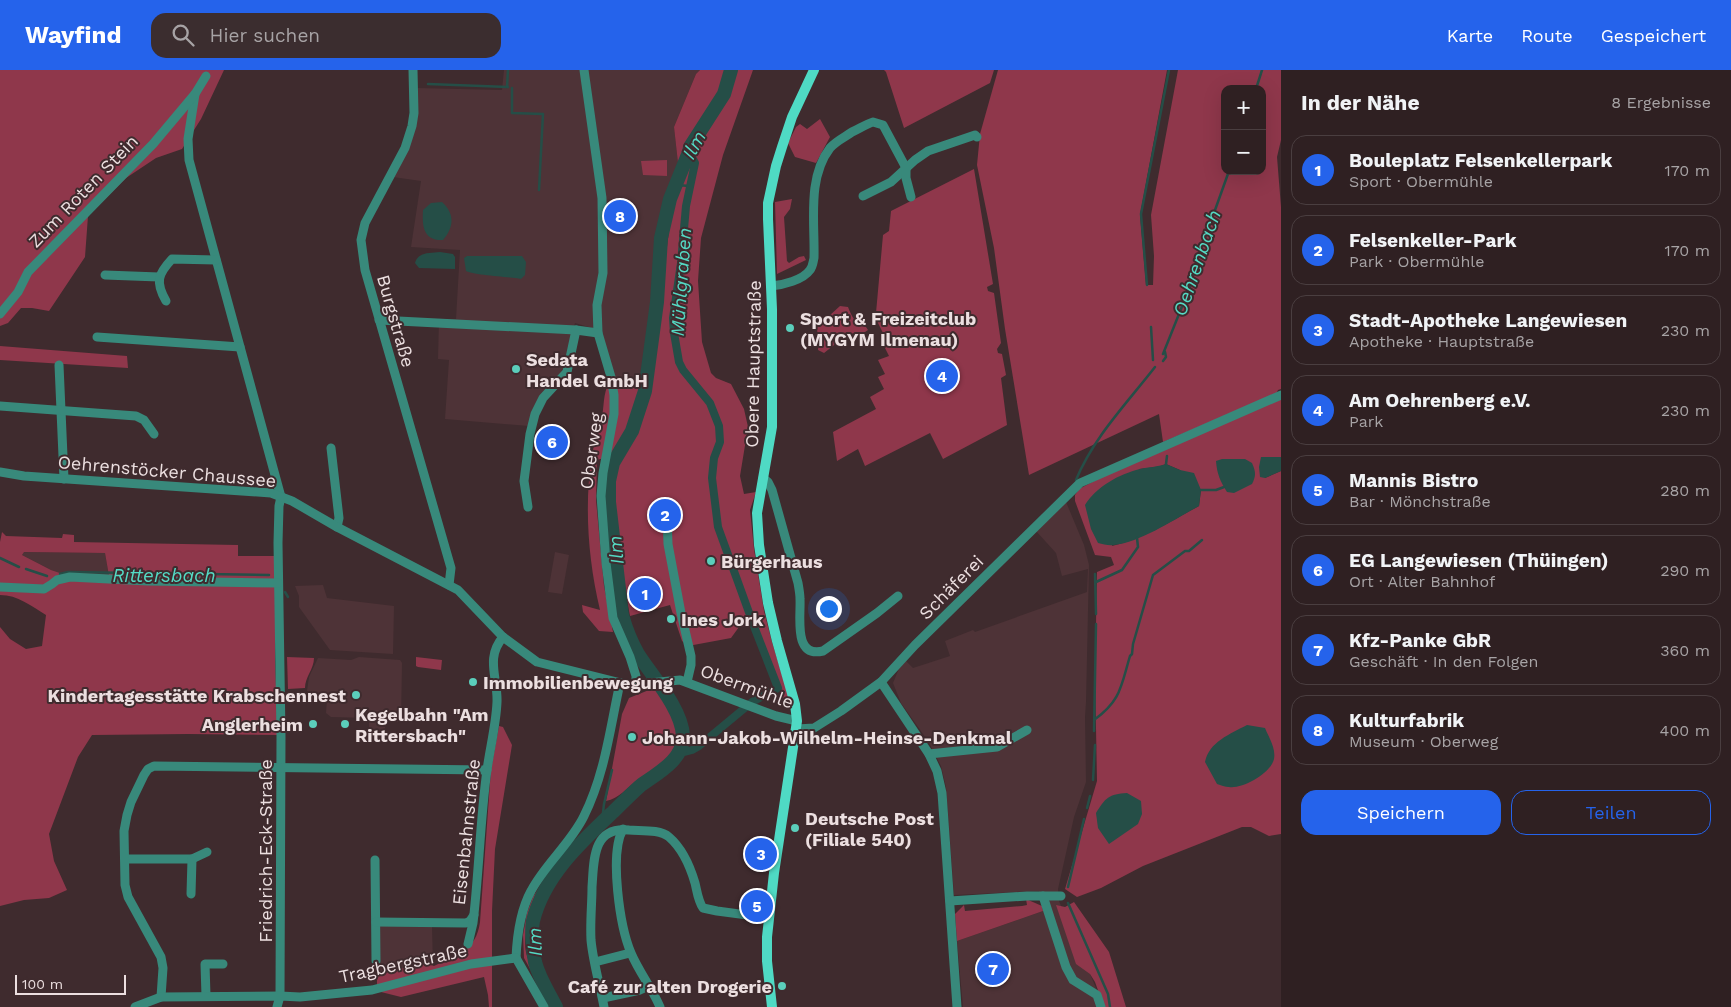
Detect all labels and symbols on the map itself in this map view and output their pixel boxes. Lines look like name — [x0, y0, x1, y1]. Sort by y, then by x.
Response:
water label: Ilm — [677, 127, 711, 163]
street label: Zum Roten Stein — [24, 130, 142, 252]
pin: 8 — [604, 197, 636, 235]
water label: Oehrenbach — [1168, 207, 1226, 319]
water label: Mühlgraben — [666, 227, 696, 337]
street label: Burgstraße — [373, 272, 419, 370]
street label: Obere Hauptstraße — [741, 280, 765, 448]
place label: Sport & Freizeitclub (MYGYM Ilmenau) — [800, 308, 976, 350]
marker: Sport & Freizeitclub (MYGYM Ilmenau) — [784, 322, 796, 334]
place label: Sedata Handel GmbH — [526, 349, 648, 391]
pin: 4 — [926, 357, 958, 395]
marker: Sedata Handel GmbH — [510, 363, 522, 375]
street label: Oberweg — [575, 411, 607, 491]
pin: 6 — [536, 423, 568, 461]
street label: Oehrenstöcker Chaussee — [57, 451, 277, 491]
pin: 2 — [649, 496, 681, 534]
water label: Ilm — [603, 535, 629, 565]
street label: Schäferei — [914, 550, 988, 624]
place label: Bürgerhaus — [721, 551, 823, 572]
marker: Bürgerhaus — [705, 555, 717, 567]
water label: Rittersbach — [112, 564, 216, 587]
pin: 1 — [629, 575, 661, 613]
your location — [816, 596, 842, 622]
place label: Ines Jork — [681, 609, 764, 630]
marker: Ines Jork — [665, 613, 677, 625]
street label: Obermühle — [698, 659, 796, 713]
place label: Immobilienbewegung — [483, 672, 674, 693]
marker: Immobilienbewegung — [467, 676, 479, 688]
place label: Kindertagesstätte Krabschennest — [48, 685, 346, 706]
marker: Kindertagesstätte Krabschennest — [350, 689, 362, 701]
place label: Kegelbahn "Am Rittersbach" — [355, 704, 489, 746]
place label: Anglerheim — [202, 714, 303, 735]
marker: Anglerheim — [307, 718, 319, 730]
marker: Kegelbahn "Am Rittersbach" — [339, 718, 351, 730]
place label: Johann-Jakob-Wilhelm-Heinse-Denkmal — [642, 727, 1012, 748]
marker: Johann-Jakob-Wilhelm-Heinse-Denkmal — [626, 731, 638, 743]
street label: Eisenbahnstraße — [448, 758, 484, 906]
street label: Friedrich-Eck-Straße — [255, 759, 276, 943]
place label: Deutsche Post (Filiale 540) — [805, 808, 934, 850]
marker: Deutsche Post (Filiale 540) — [789, 822, 801, 834]
pin: 3 — [745, 835, 777, 873]
pin: 5 — [741, 887, 773, 925]
water label: Ilm — [523, 927, 547, 957]
street label: Tragbergstraße — [337, 939, 469, 987]
pin: 7 — [977, 950, 1009, 988]
scale bar — [15, 972, 126, 995]
place label: Café zur alten Drogerie — [568, 976, 772, 997]
marker: Café zur alten Drogerie — [776, 980, 788, 992]

